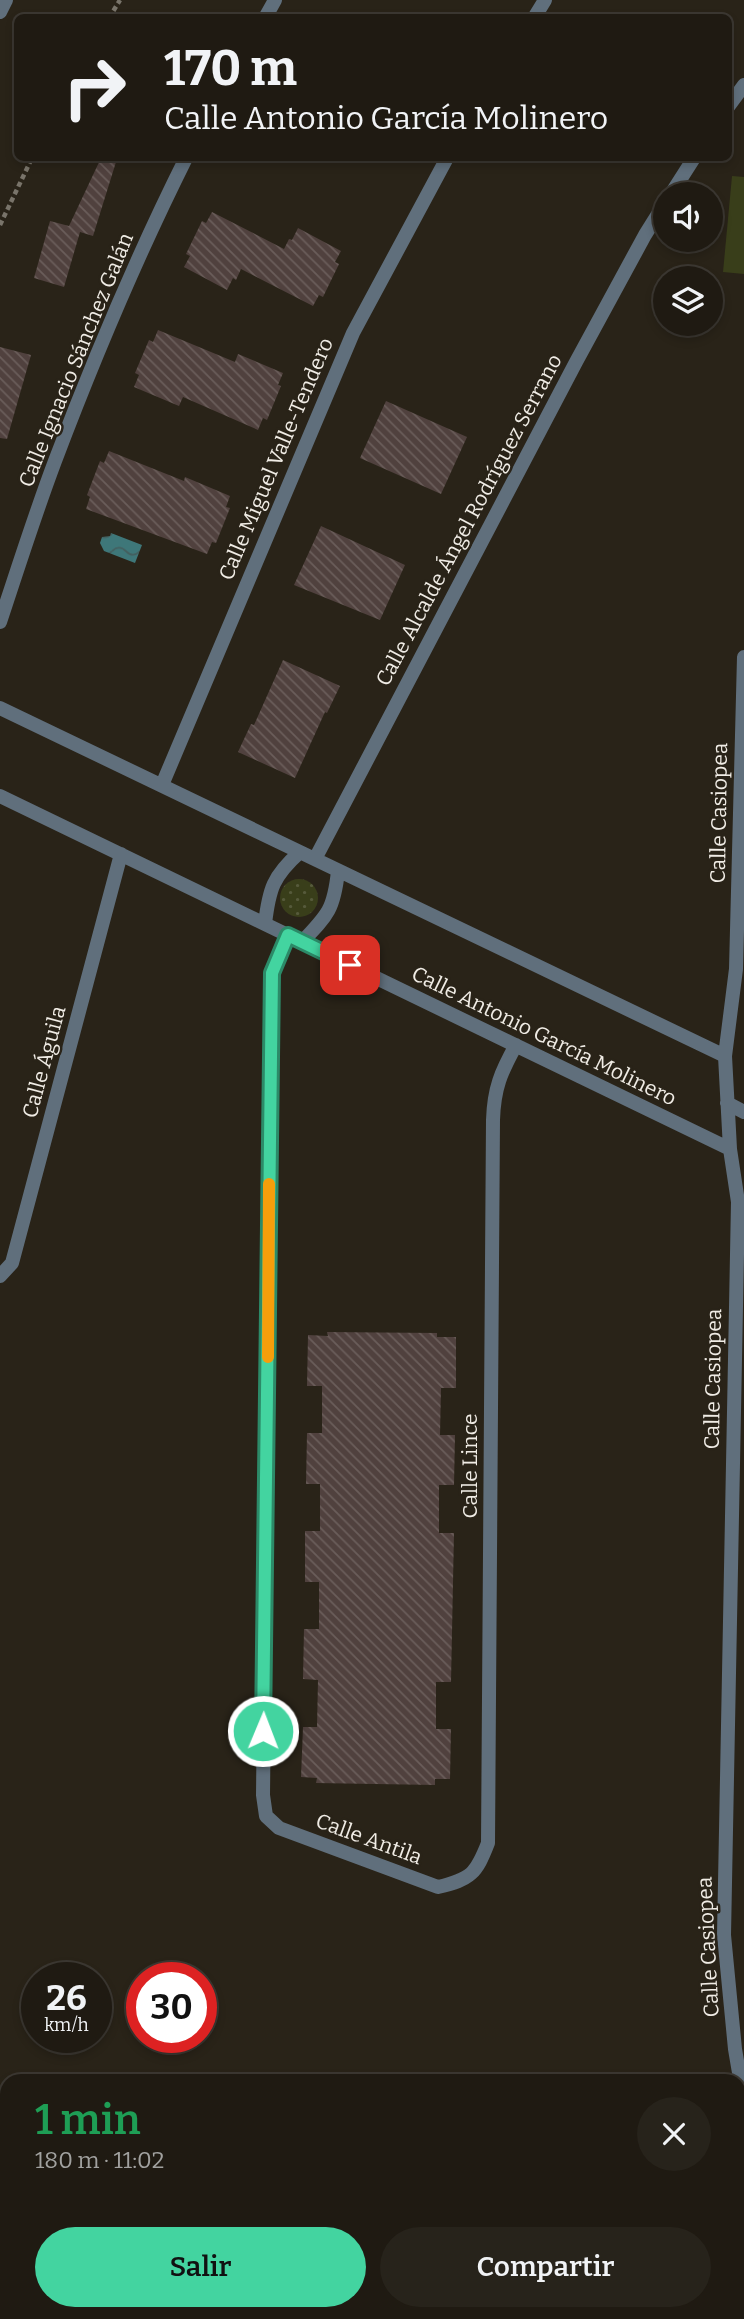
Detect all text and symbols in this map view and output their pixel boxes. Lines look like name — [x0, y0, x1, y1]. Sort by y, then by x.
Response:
text: 170 m — [164, 39, 297, 98]
icon: right — [49, 42, 140, 133]
text: Calle Antonio García Molinero — [164, 99, 608, 137]
map controls — [653, 182, 723, 336]
button: sound — [653, 182, 723, 252]
street label: Calle Ignacio Sánchez Galán — [13, 229, 139, 491]
button: layers — [653, 266, 723, 336]
street label: Calle Miguel Valle-Tendero — [213, 334, 339, 584]
street label: Calle Alcalde Ángel Rodríguez Serrano — [370, 350, 568, 690]
street label: Calle Casiopea — [705, 742, 733, 884]
pin — [320, 935, 380, 995]
icon: arrive — [331, 946, 369, 984]
street label: Calle Antonio García Molinero — [407, 960, 681, 1112]
street label: Calle Águila — [17, 1003, 72, 1121]
street label: Calle Casiopea — [699, 1308, 727, 1450]
street label: Calle Lince — [457, 1413, 483, 1519]
position arrow — [226, 1694, 300, 1768]
street label: Calle Antila — [312, 1808, 426, 1870]
street label: Calle Casiopea — [691, 1875, 725, 2018]
speed limit sign: 30 — [126, 1962, 217, 2053]
text: 26 — [46, 1977, 87, 2019]
text: km/h — [44, 2014, 89, 2036]
text: 1 min — [35, 2095, 141, 2145]
button: close — [637, 2097, 711, 2171]
text: 180 m · 11:02 — [35, 2146, 164, 2174]
button: Salir — [35, 2227, 366, 2307]
button: Compartir — [380, 2227, 711, 2307]

